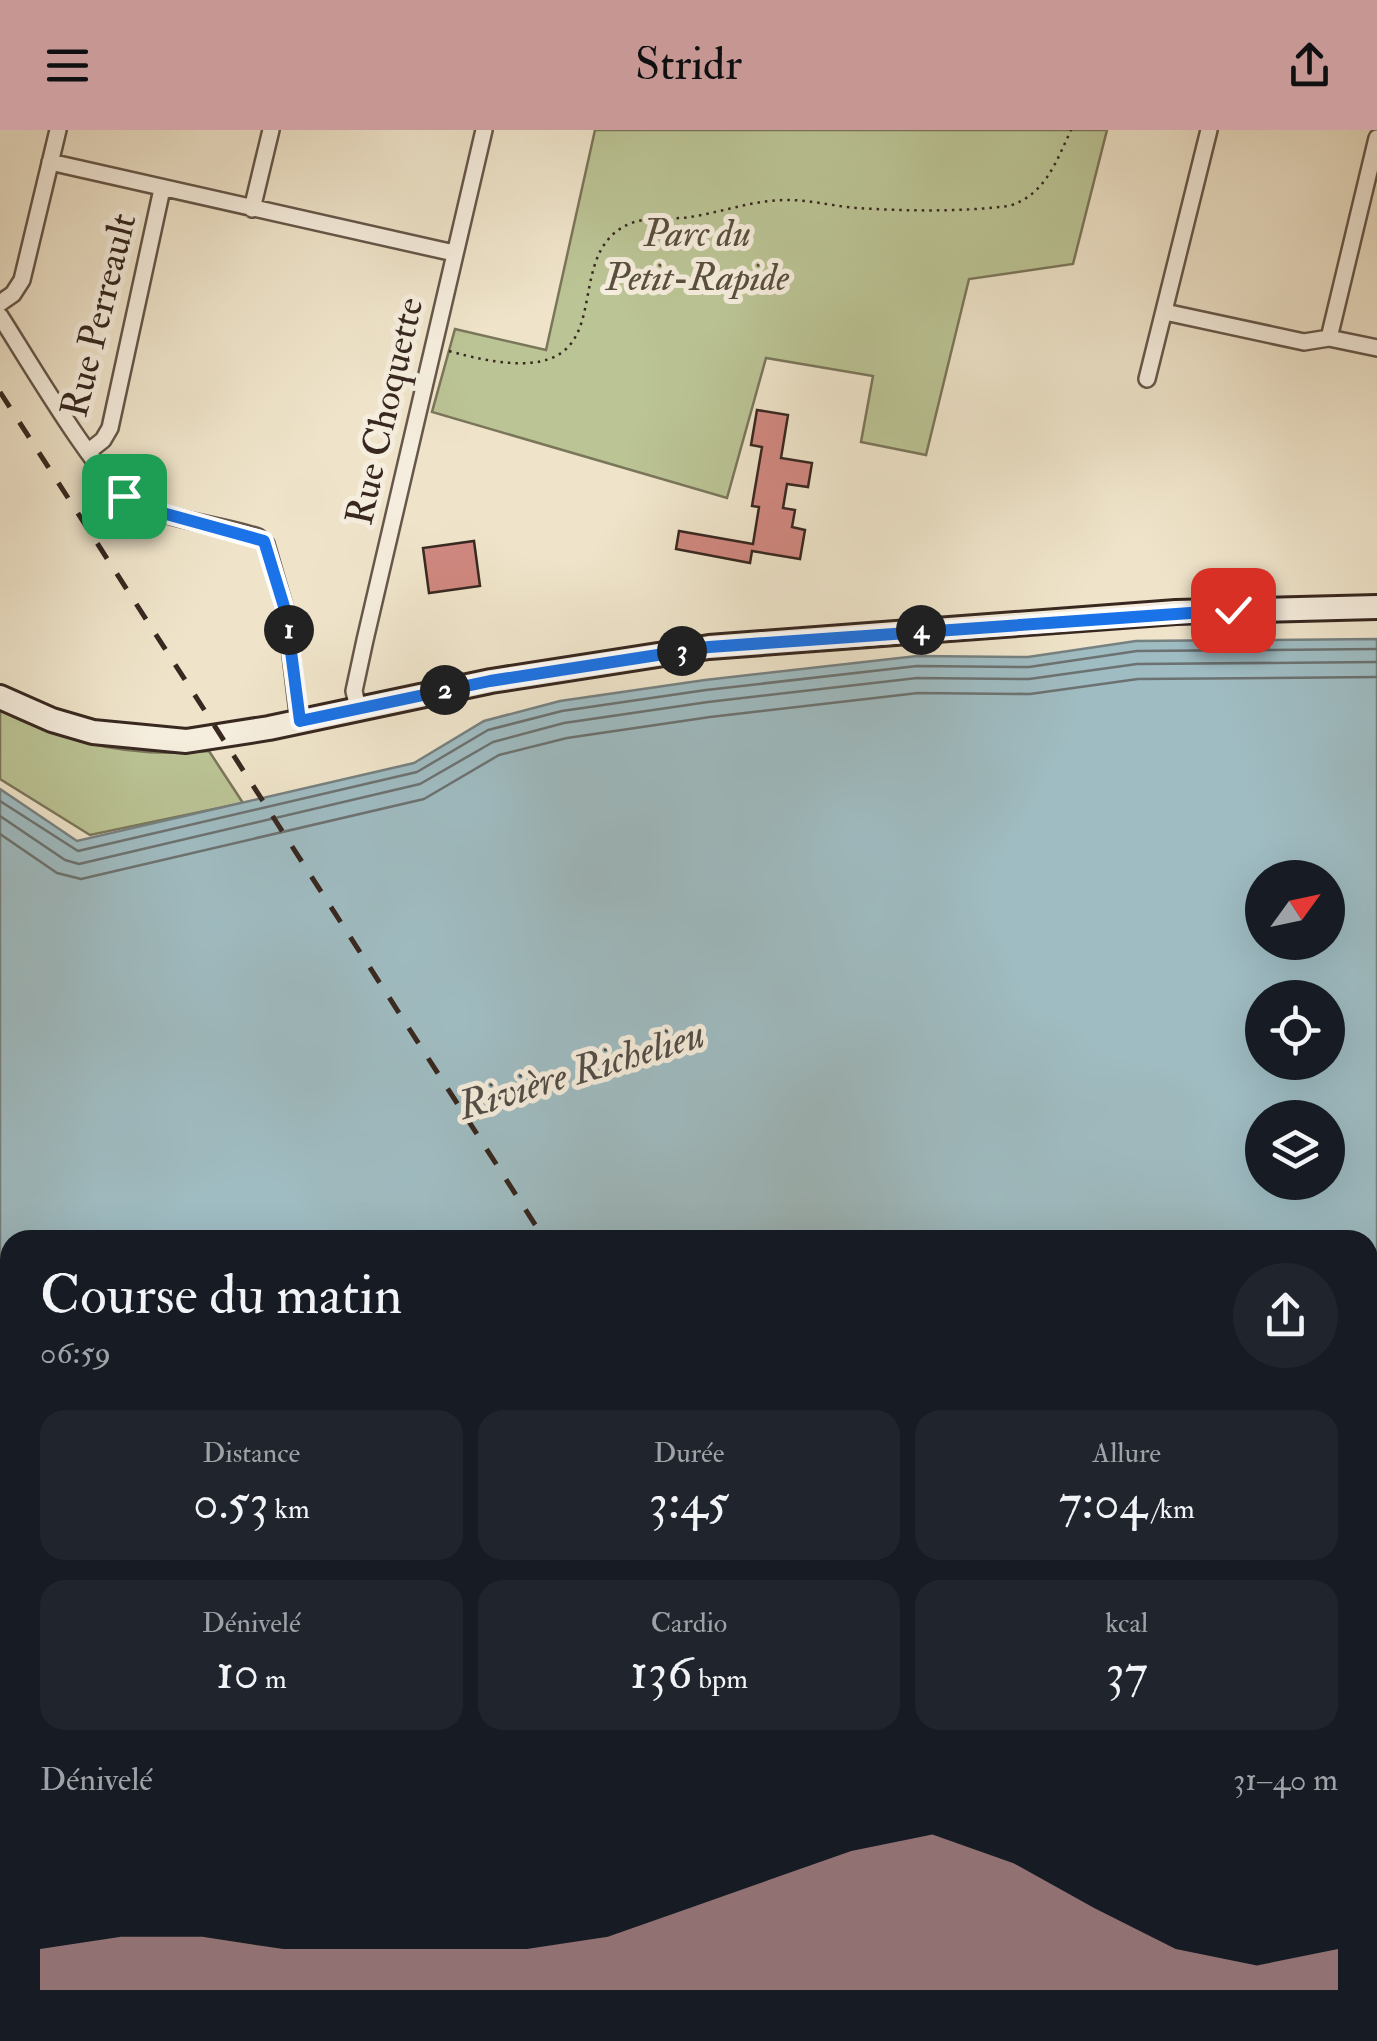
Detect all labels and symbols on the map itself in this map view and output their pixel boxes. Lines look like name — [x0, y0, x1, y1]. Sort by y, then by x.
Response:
street label: Rue Perreault — [50, 208, 147, 422]
park label: Parc du Petit-Rapide — [604, 210, 789, 302]
street label: Rue Choquette — [335, 293, 435, 530]
pin — [82, 454, 167, 539]
pin — [1191, 568, 1276, 653]
pin: 1 — [264, 605, 314, 655]
pin: 4 — [896, 605, 946, 655]
pin: 3 — [657, 626, 707, 676]
pin: 2 — [420, 665, 470, 715]
north arrow — [1245, 860, 1345, 960]
water label: Rivière Richelieu — [451, 1009, 711, 1132]

